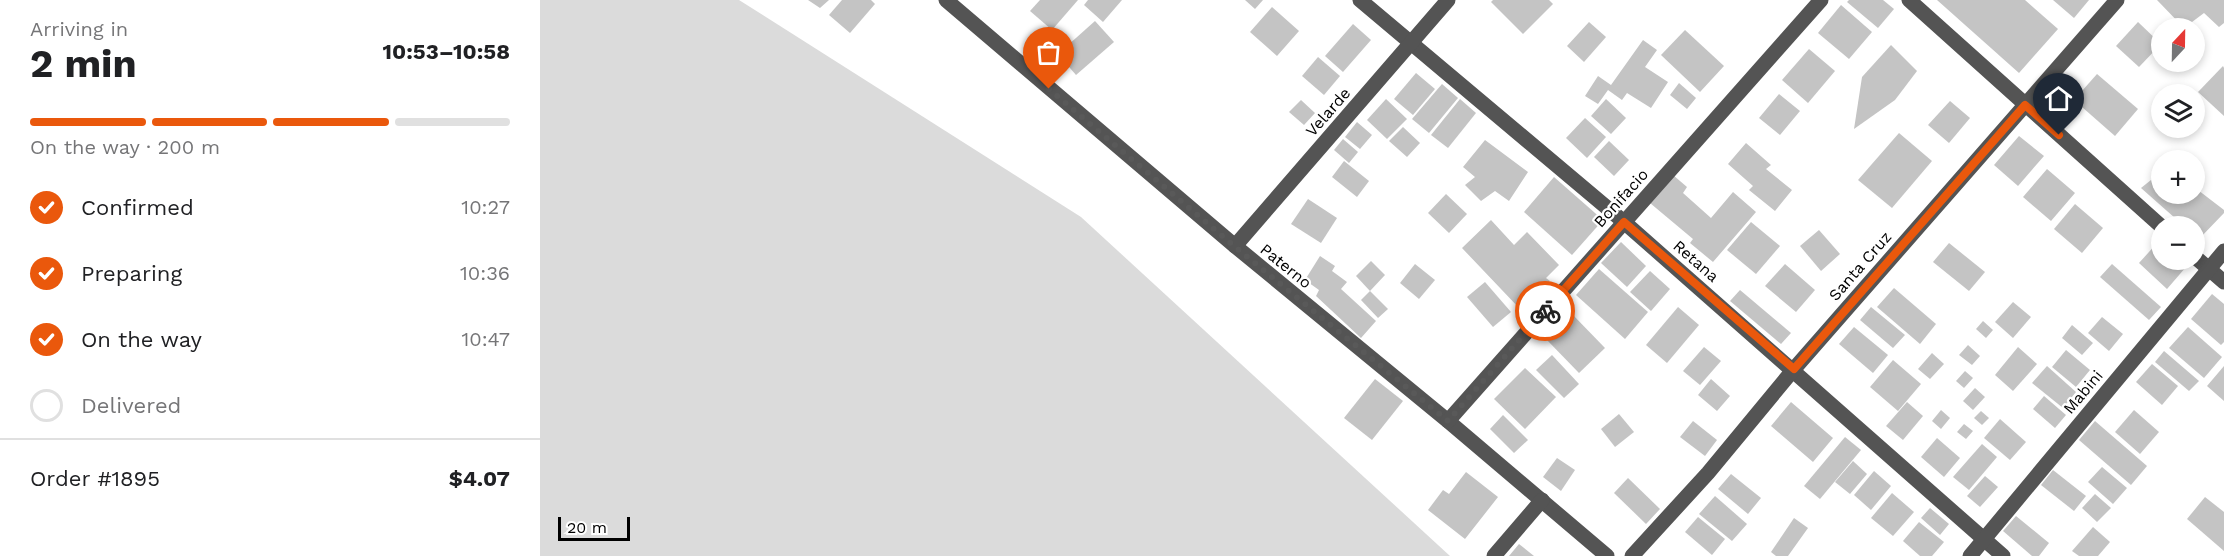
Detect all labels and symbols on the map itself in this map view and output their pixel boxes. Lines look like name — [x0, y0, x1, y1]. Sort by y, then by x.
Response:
north arrow — [2151, 18, 2205, 72]
pin — [1023, 27, 1074, 89]
pin — [2033, 73, 2084, 135]
street label: Velarde — [1302, 84, 1354, 140]
street label: Bonifacio — [1590, 165, 1652, 231]
street label: Santa Cruz — [1825, 227, 1895, 305]
street label: Retana — [1669, 236, 1723, 286]
street label: Paterno — [1257, 240, 1315, 292]
courier — [1515, 281, 1575, 341]
street label: Mabini — [2059, 366, 2107, 418]
scale bar — [558, 514, 630, 542]

